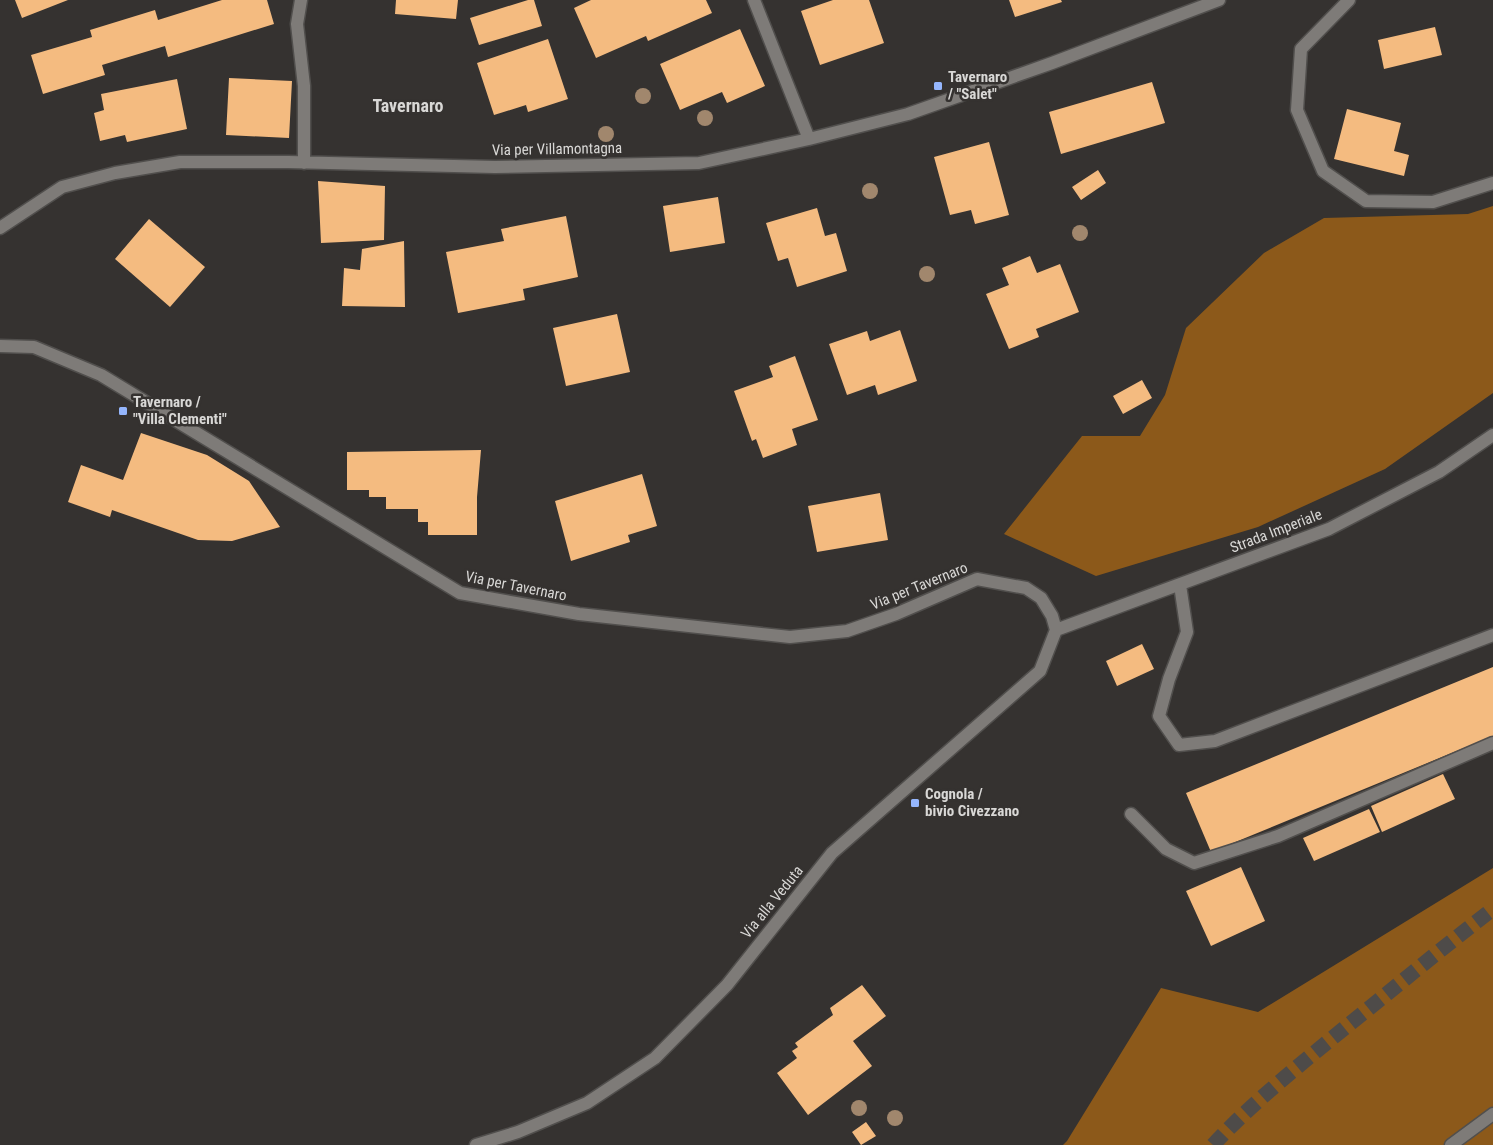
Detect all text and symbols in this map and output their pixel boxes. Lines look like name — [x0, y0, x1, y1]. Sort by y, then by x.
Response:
place label: Tavernaro / "Salet" — [948, 68, 1007, 103]
marker: Tavernaro / "Salet" — [932, 80, 944, 92]
district label: Tavernaro — [372, 95, 444, 116]
street label: Via per Villamontagna — [492, 139, 622, 159]
place label: Tavernaro / "Villa Clementi" — [133, 393, 227, 428]
marker: Tavernaro / "Villa Clementi" — [117, 405, 129, 417]
street label: Strada Imperiale — [1228, 505, 1324, 557]
street label: Via per Tavernaro — [868, 558, 970, 614]
street label: Via per Tavernaro — [464, 567, 568, 605]
place label: Cognola / bivio Civezzano — [925, 785, 1019, 820]
marker: Cognola / bivio Civezzano — [909, 797, 921, 809]
street label: Via alla Veduta — [737, 862, 807, 942]

